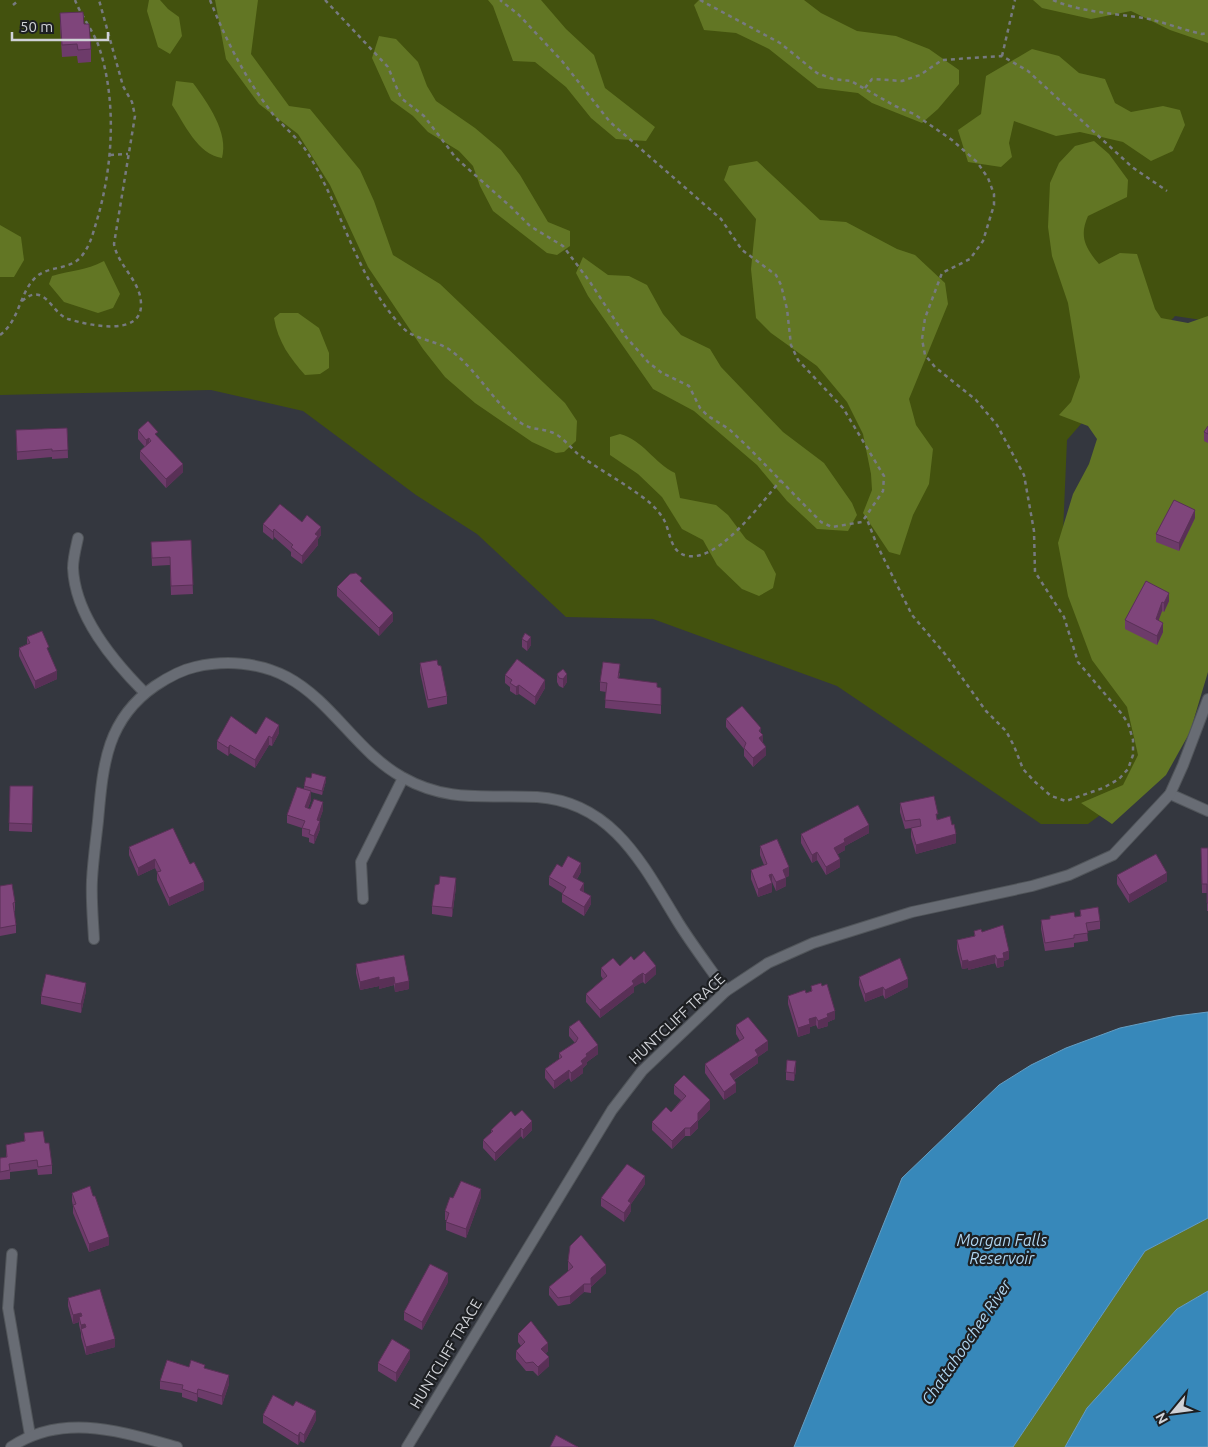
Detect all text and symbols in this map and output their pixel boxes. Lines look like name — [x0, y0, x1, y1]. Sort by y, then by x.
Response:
scale bar — [12, 10, 109, 42]
text: 50 m — [20, 18, 53, 35]
street label: HUNTCLIFF TRACE — [625, 970, 728, 1067]
water label: Morgan Falls Reservoir — [957, 1231, 1048, 1267]
water label: Chattahoochee River — [918, 1275, 1015, 1408]
street label: HUNTCLIFF TRACE — [406, 1296, 485, 1412]
north arrow — [1148, 1387, 1198, 1437]
text: N — [1152, 1410, 1171, 1427]

